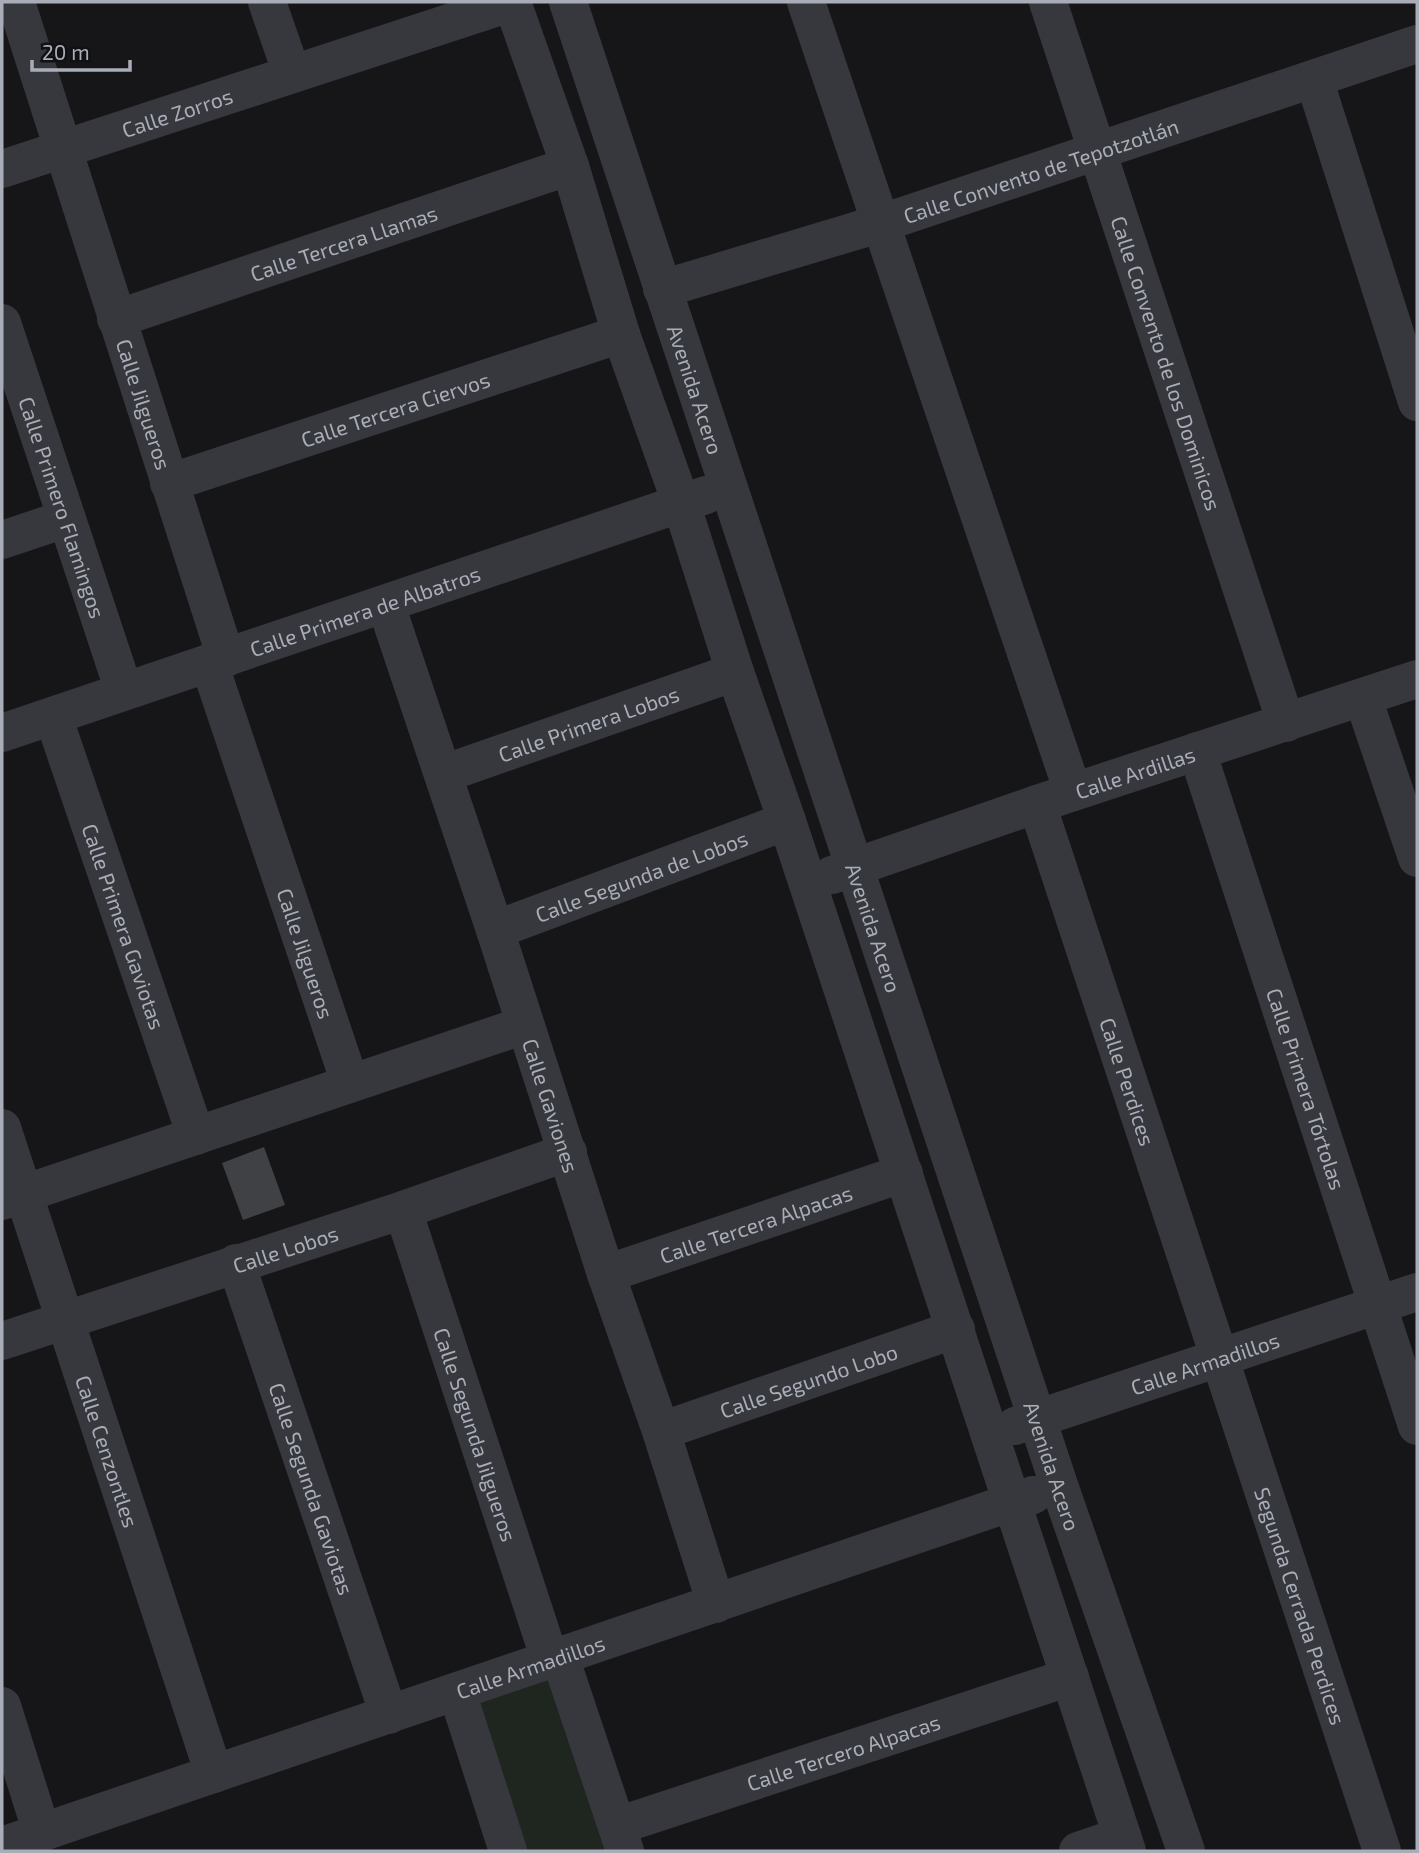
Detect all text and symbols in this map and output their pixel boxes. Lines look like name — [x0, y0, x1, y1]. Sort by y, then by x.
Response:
scale bar — [32, 28, 130, 72]
text: 20 m — [42, 39, 90, 64]
street label: Calle Zorros — [118, 82, 235, 142]
street label: Calle Convento de Tepotzotlán — [900, 112, 1182, 228]
street label: Calle Tercera Llamas — [247, 199, 440, 285]
street label: Calle Convento de los Dominicos — [1107, 212, 1227, 513]
street label: Avenida Acero — [663, 321, 729, 457]
street label: Calle Jilgueros — [112, 335, 177, 472]
street label: Calle Tercera Ciervos — [297, 366, 493, 451]
street label: Calle Primero Flamingos — [15, 393, 111, 621]
street label: Calle Primera de Albatros — [246, 560, 483, 661]
street label: Calle Primera Lobos — [495, 680, 682, 766]
street label: Calle Ardillas — [1072, 740, 1198, 803]
street label: Calle Primera Gaviotas — [78, 820, 171, 1032]
street label: Calle Segunda de Lobos — [532, 824, 751, 926]
street label: Avenida Acero — [841, 860, 907, 995]
street label: Calle Jilgueros — [273, 885, 340, 1021]
street label: Calle Primera Tórtolas — [1263, 985, 1352, 1192]
street label: Calle Perdices — [1096, 1014, 1161, 1148]
street label: Calle Gaviones — [518, 1035, 585, 1175]
street label: Calle Tercera Alpacas — [656, 1179, 855, 1268]
street label: Calle Lobos — [229, 1220, 341, 1277]
street label: Calle Segunda Jilgueros — [430, 1324, 523, 1544]
street label: Calle Armadillos — [1127, 1326, 1282, 1399]
street label: Calle Segundo Lobo — [716, 1338, 901, 1422]
street label: Calle Cenzontles — [71, 1372, 145, 1530]
street label: Calle Segunda Gaviotas — [265, 1379, 360, 1598]
street label: Avenida Acero — [1020, 1398, 1086, 1534]
street label: Segunda Cerrada Perdices — [1250, 1484, 1352, 1727]
street label: Calle Armadillos — [453, 1629, 608, 1703]
street label: Calle Tercero Alpacas — [743, 1708, 943, 1795]

